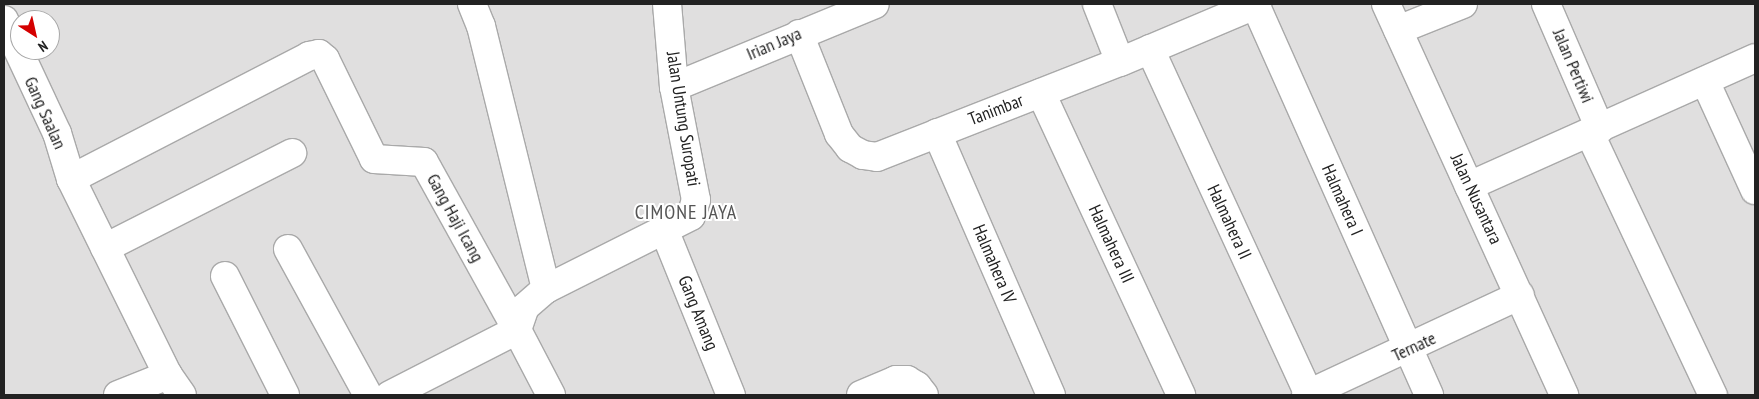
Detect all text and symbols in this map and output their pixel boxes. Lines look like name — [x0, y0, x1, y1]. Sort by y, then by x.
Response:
north arrow — [10, 10, 60, 60]
street label: Irian Jaya — [743, 23, 805, 65]
street label: Jalan Pertiwi — [1548, 26, 1598, 106]
text: N — [35, 37, 51, 56]
street label: Jalan Untung Suropati — [662, 50, 704, 188]
street label: Gang Saalan — [19, 73, 71, 153]
street label: Tanimbar — [965, 90, 1027, 130]
street label: Jalan Nusantara — [1446, 150, 1506, 248]
street label: Halmahera I — [1317, 161, 1367, 239]
street label: Gang Haji Icang — [422, 170, 488, 266]
street label: Halmahera II — [1202, 181, 1256, 263]
district label: CIMONE JAYA — [633, 200, 739, 224]
street label: Halmahera III — [1083, 201, 1139, 287]
street label: Halmahera IV — [968, 221, 1020, 307]
street label: Gang Amang — [673, 272, 723, 354]
street label: Ternate — [1389, 328, 1439, 366]

